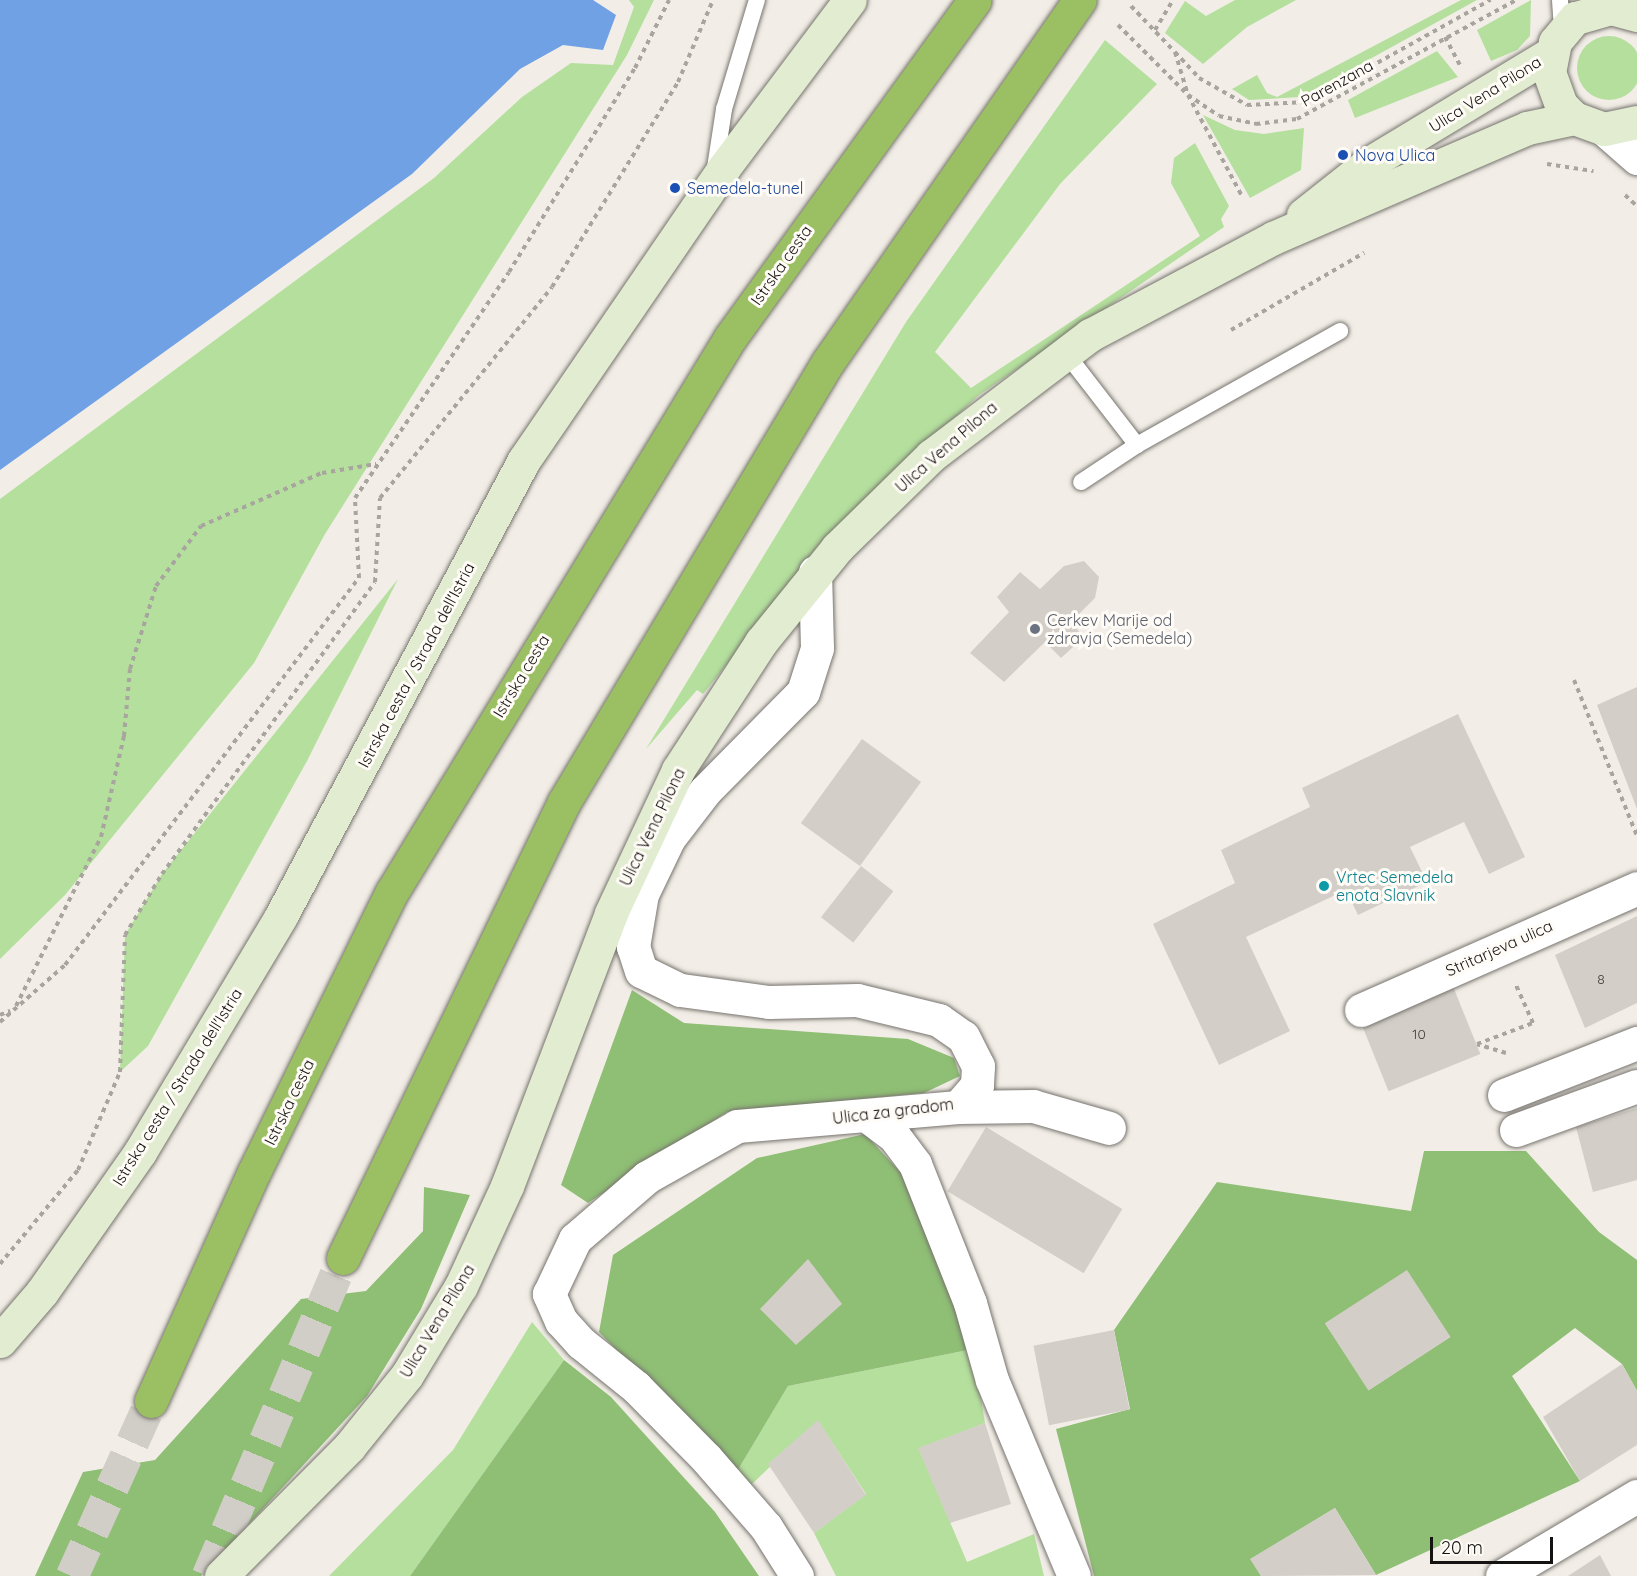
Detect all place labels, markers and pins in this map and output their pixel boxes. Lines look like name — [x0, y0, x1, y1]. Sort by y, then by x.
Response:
place label: Nova Ulica — [1355, 145, 1435, 165]
marker: Nova Ulica — [1336, 148, 1350, 162]
place label: Semedela-tunel — [687, 178, 804, 198]
marker: Semedela-tunel — [668, 181, 682, 195]
place label: Cerkev Marije od zdravja (Semedela) — [1047, 610, 1192, 648]
marker: Cerkev Marije od zdravja (Semedela) — [1028, 622, 1042, 636]
place label: Vrtec Semedela enota Slavnik — [1336, 867, 1453, 905]
marker: Vrtec Semedela enota Slavnik — [1317, 879, 1331, 893]

